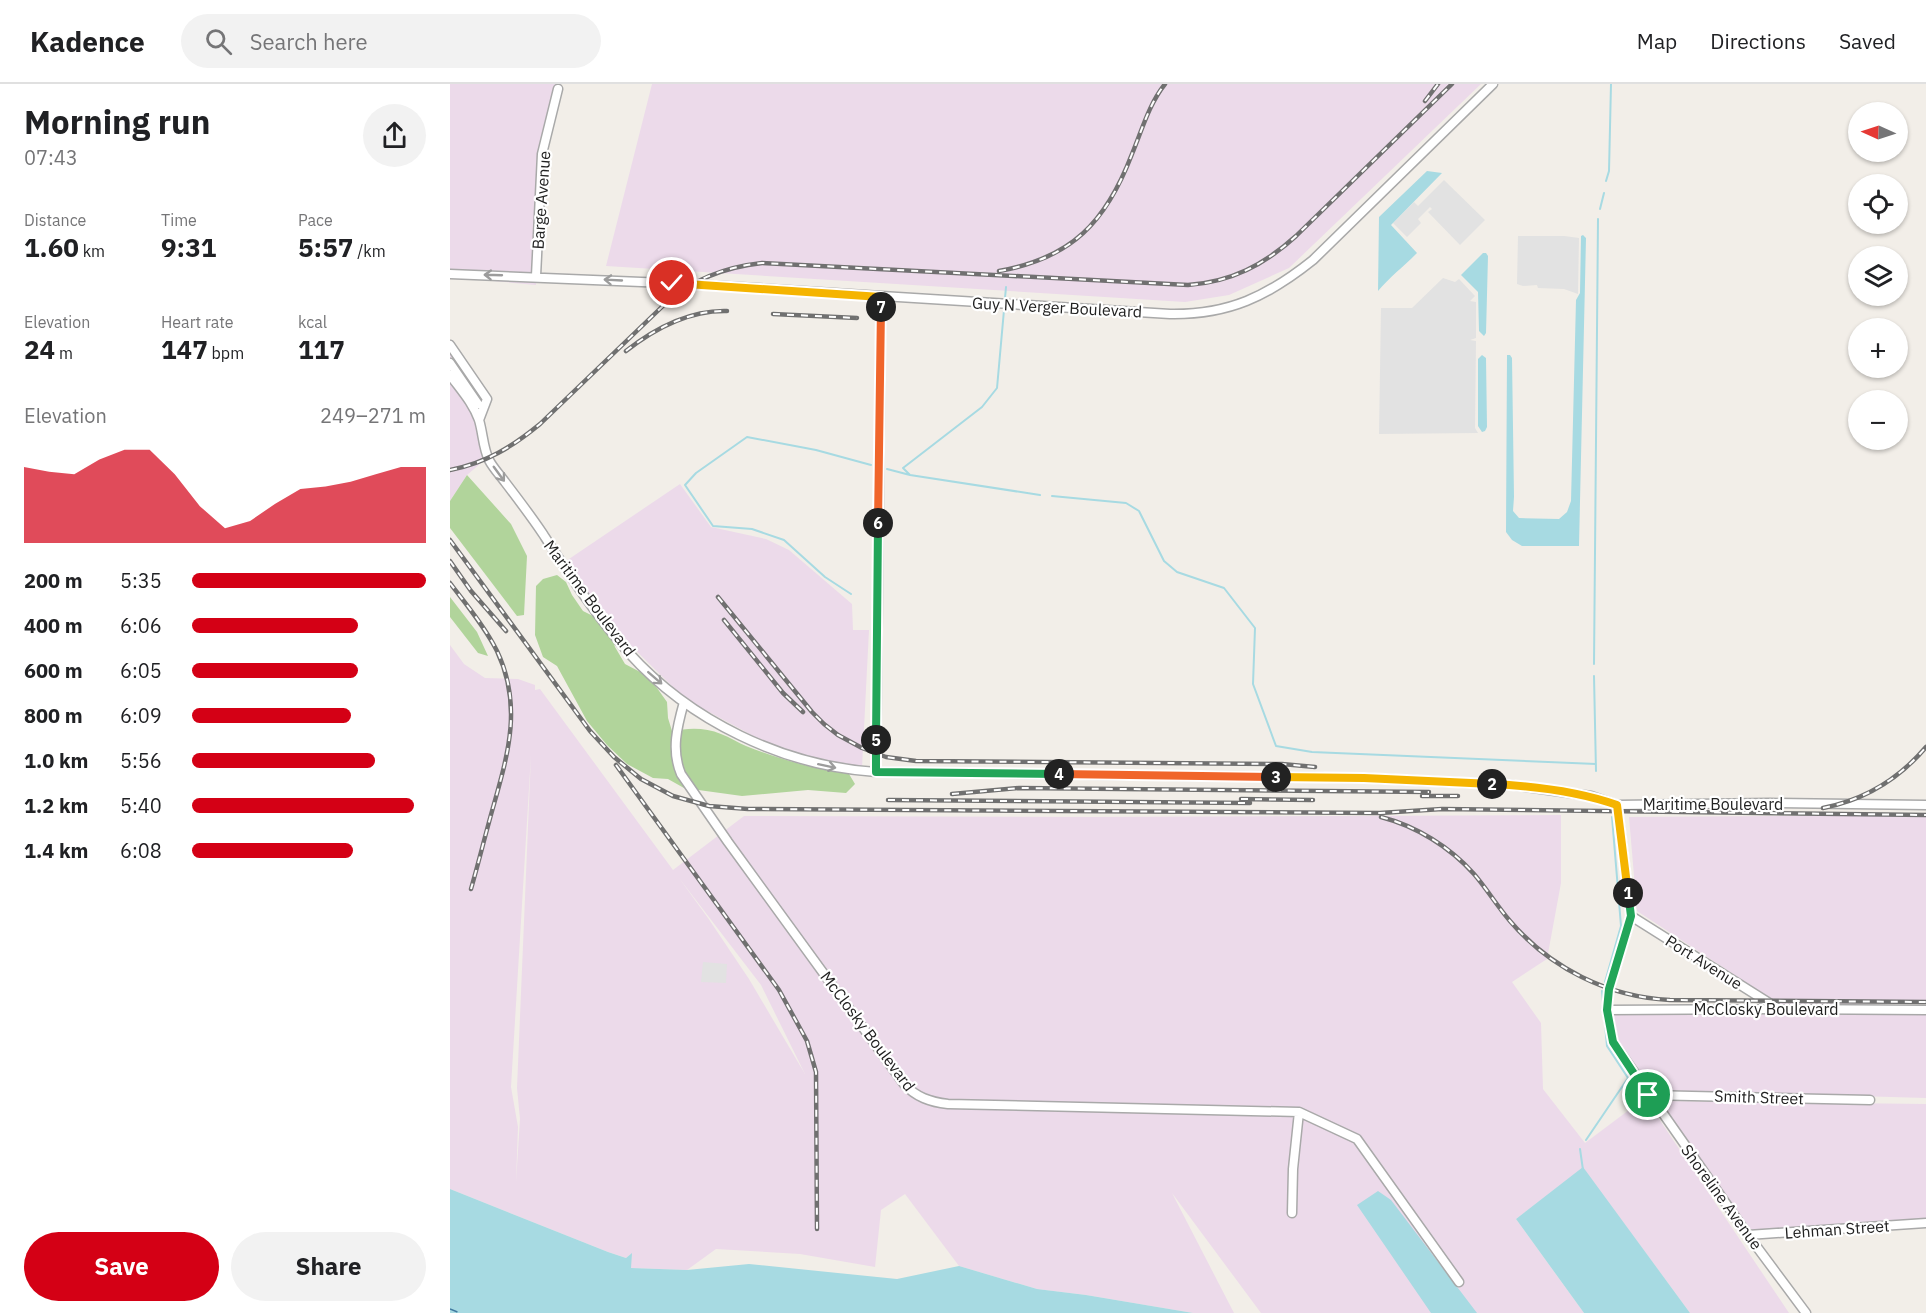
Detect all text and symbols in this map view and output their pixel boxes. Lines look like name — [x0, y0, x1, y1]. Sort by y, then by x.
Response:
search box — [181, 14, 601, 68]
text: Kadence — [30, 23, 145, 60]
icon: search — [202, 25, 235, 58]
text: Search here — [250, 27, 368, 56]
text: Map — [1637, 27, 1677, 55]
text: Directions — [1710, 27, 1806, 55]
text: Saved — [1839, 27, 1896, 55]
text: Morning run — [24, 100, 210, 143]
north arrow — [1848, 102, 1908, 162]
map controls — [1848, 102, 1908, 450]
button: share — [363, 104, 426, 167]
text: 07:43 — [24, 144, 78, 171]
street label: Barge Avenue — [528, 150, 554, 250]
button: locate — [1848, 174, 1908, 234]
text: Distance — [24, 210, 86, 230]
text: Time — [161, 210, 197, 230]
text: Pace — [298, 210, 333, 230]
text: 1.60 — [24, 230, 79, 264]
text: 9:31 — [161, 230, 216, 264]
text: 5:57 — [298, 230, 353, 264]
text: km — [79, 241, 105, 261]
text: /km — [353, 241, 386, 261]
button: layers — [1848, 246, 1908, 306]
pin — [646, 257, 697, 308]
icon: check — [655, 266, 688, 299]
one-way arrow — [483, 269, 503, 280]
one-way arrow — [603, 275, 623, 286]
pin: 7 — [866, 292, 896, 322]
street label: Guy N Verger Boulevard — [971, 293, 1143, 321]
text: 7 — [876, 297, 886, 317]
text: Elevation — [24, 312, 90, 332]
text: Heart rate — [161, 312, 234, 332]
text: kcal — [298, 312, 327, 332]
button: + — [1848, 318, 1908, 378]
text: 24 — [24, 332, 55, 366]
text: 147 — [161, 332, 208, 366]
text: 117 — [298, 332, 345, 366]
text: m — [55, 343, 73, 363]
text: bpm — [208, 343, 244, 363]
button: − — [1848, 390, 1908, 450]
text: Elevation — [24, 402, 107, 429]
text: 249–271 m — [320, 402, 426, 429]
one-way arrow — [493, 465, 506, 481]
pin: 6 — [863, 508, 893, 538]
text: 6 — [873, 513, 883, 533]
street label: Maritime Boulevard — [540, 536, 640, 660]
text: 200 m — [24, 567, 83, 594]
text: 5:35 — [120, 567, 162, 594]
text: 400 m — [24, 612, 83, 639]
text: 6:06 — [120, 612, 162, 639]
text: 600 m — [24, 657, 83, 684]
text: 6:05 — [120, 657, 162, 684]
one-way arrow — [647, 672, 663, 685]
text: 800 m — [24, 702, 83, 729]
text: 6:09 — [120, 702, 162, 729]
pin: 5 — [861, 725, 891, 755]
text: 5 — [871, 730, 881, 750]
text: 1.0 km — [24, 747, 88, 774]
text: 5:56 — [120, 747, 162, 774]
pin: 4 — [1044, 759, 1074, 789]
one-way arrow — [817, 761, 836, 772]
pin: 3 — [1261, 762, 1291, 792]
text: 4 — [1054, 764, 1064, 784]
text: 3 — [1271, 767, 1281, 787]
pin: 2 — [1477, 769, 1507, 799]
text: 2 — [1487, 774, 1497, 794]
text: 1.2 km — [24, 792, 88, 819]
text: 5:40 — [120, 792, 162, 819]
street label: Maritime Boulevard — [1643, 794, 1783, 814]
text: 1.4 km — [24, 837, 88, 864]
text: 6:08 — [120, 837, 162, 864]
pin: 1 — [1613, 878, 1643, 908]
text: 1 — [1623, 883, 1633, 903]
street label: Port Avenue — [1662, 930, 1746, 994]
street label: McClosky Boulevard — [816, 967, 920, 1095]
street label: McClosky Boulevard — [1693, 999, 1839, 1019]
pin — [1622, 1069, 1673, 1120]
icon: arrive — [1631, 1078, 1664, 1111]
street label: Smith Street — [1714, 1085, 1804, 1109]
street label: Shoreline Avenue — [1677, 1140, 1767, 1254]
street label: Lehman Street — [1784, 1215, 1890, 1243]
button: Save — [24, 1232, 219, 1301]
button: Share — [231, 1232, 426, 1301]

